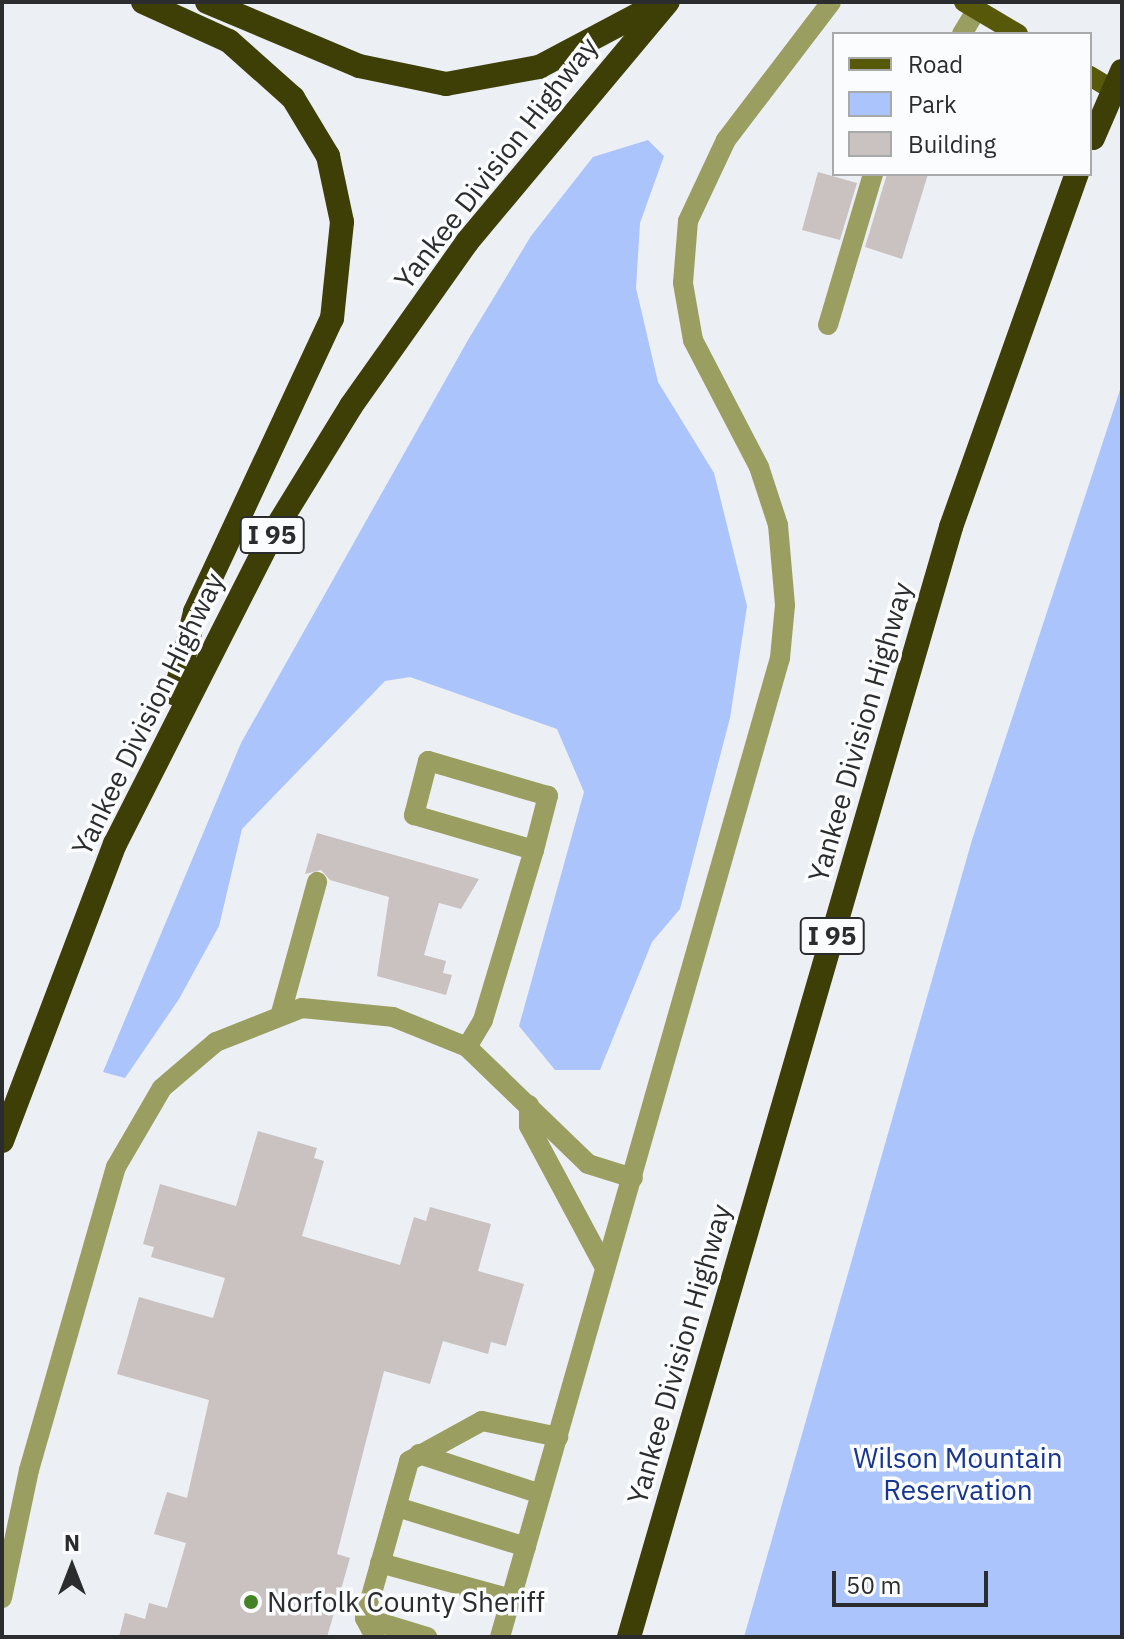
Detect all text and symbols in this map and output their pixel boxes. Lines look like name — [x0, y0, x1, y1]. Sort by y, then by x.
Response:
street label: Yankee Division Highway — [387, 30, 605, 296]
legend — [832, 32, 1092, 176]
text: Road — [908, 48, 963, 80]
text: Park — [908, 88, 957, 120]
text: Building — [908, 128, 996, 160]
road number: I 95 — [238, 513, 306, 557]
street label: Yankee Division Highway — [65, 567, 231, 861]
street label: Yankee Division Highway — [801, 578, 919, 886]
road number: I 95 — [798, 914, 866, 958]
street label: Yankee Division Highway — [620, 1200, 738, 1508]
park label: Wilson Mountain Reservation — [853, 1441, 1063, 1507]
north arrow — [32, 1527, 112, 1607]
text: N — [64, 1528, 80, 1557]
scale bar — [836, 1555, 992, 1605]
text: 50 m — [846, 1569, 901, 1601]
place label: Norfolk County Sheriff — [267, 1585, 545, 1619]
marker: Norfolk County Sheriff — [242, 1593, 260, 1611]

